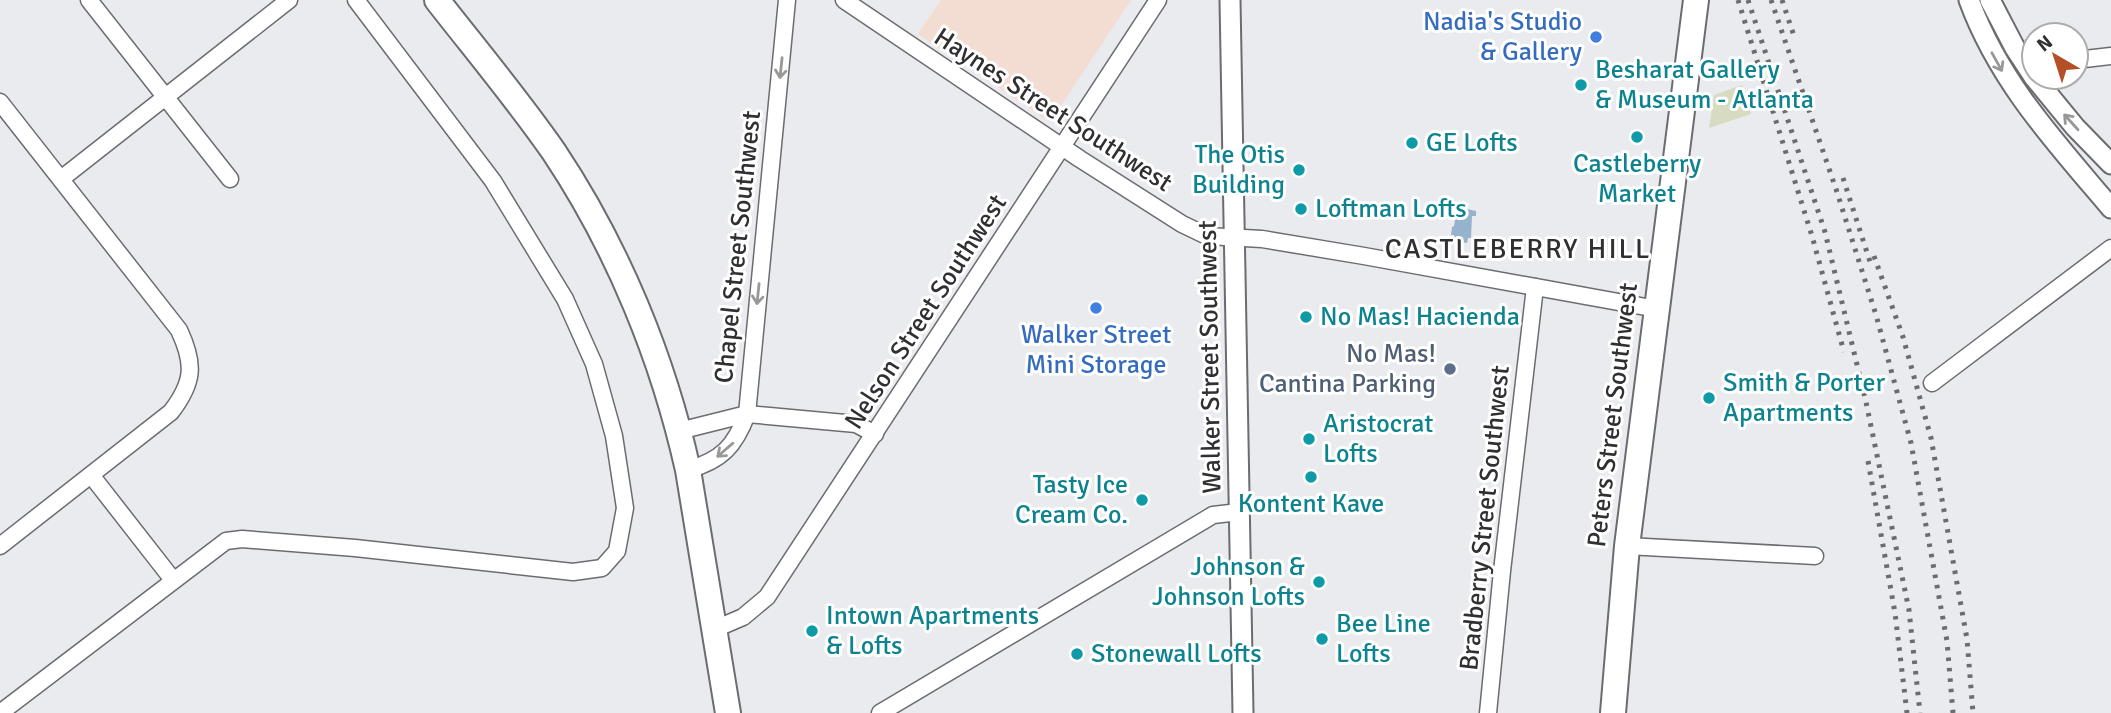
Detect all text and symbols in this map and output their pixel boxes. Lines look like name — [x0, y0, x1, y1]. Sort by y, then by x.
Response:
place label: Nadia's Studio & Gallery — [1423, 6, 1582, 68]
street label: Haynes Street Southwest — [928, 21, 1178, 199]
north arrow — [2020, 21, 2090, 91]
marker: Nadia's Studio & Gallery — [1588, 29, 1604, 45]
text: N — [2032, 30, 2058, 57]
one-way arrow — [1991, 51, 2005, 72]
place label: Besharat Gallery & Museum - Atlanta — [1595, 54, 1814, 116]
one-way arrow — [774, 56, 787, 79]
marker: Besharat Gallery & Museum - Atlanta — [1573, 77, 1589, 93]
street label: Chapel Street Southwest — [708, 109, 768, 385]
one-way arrow — [2063, 113, 2079, 131]
place label: GE Lofts — [1426, 127, 1518, 159]
marker: Castleberry Market — [1629, 129, 1645, 145]
marker: GE Lofts — [1404, 135, 1420, 151]
place label: The Otis Building — [1192, 139, 1285, 201]
place label: Castleberry Market — [1573, 148, 1701, 210]
marker: The Otis Building — [1291, 162, 1307, 178]
street label: Nelson Street Southwest — [838, 189, 1014, 435]
place label: Loftman Lofts — [1315, 193, 1467, 225]
marker: Loftman Lofts — [1293, 201, 1309, 217]
street label: Walker Street Southwest — [1192, 220, 1228, 494]
district label: CASTLEBERRY HILL — [1385, 232, 1651, 266]
street label: Peters Street Southwest — [1581, 281, 1645, 549]
one-way arrow — [752, 283, 765, 305]
marker: Walker Street Mini Storage — [1088, 300, 1104, 316]
place label: No Mas! Hacienda — [1320, 301, 1520, 333]
marker: No Mas! Hacienda — [1298, 309, 1314, 325]
place label: Walker Street Mini Storage — [1021, 319, 1171, 381]
place label: No Mas! Cantina Parking — [1259, 338, 1436, 400]
marker: No Mas! Cantina Parking — [1442, 361, 1458, 377]
street label: Bradberry Street Southwest — [1453, 364, 1517, 672]
place label: Smith & Porter Apartments — [1723, 367, 1886, 429]
marker: Smith & Porter Apartments — [1701, 390, 1717, 406]
place label: Aristocrat Lofts — [1323, 408, 1433, 470]
marker: Aristocrat Lofts — [1301, 431, 1317, 447]
one-way arrow — [717, 442, 735, 458]
place label: Tasty Ice Cream Co. — [1015, 469, 1128, 531]
marker: Kontent Kave — [1303, 469, 1319, 485]
place label: Kontent Kave — [1238, 488, 1384, 520]
marker: Tasty Ice Cream Co. — [1134, 492, 1150, 508]
place label: Johnson & Johnson Lofts — [1152, 551, 1305, 613]
marker: Johnson & Johnson Lofts — [1311, 574, 1327, 590]
place label: Intown Apartments & Lofts — [826, 600, 1039, 662]
place label: Bee Line Lofts — [1336, 608, 1431, 670]
marker: Intown Apartments & Lofts — [804, 623, 820, 639]
marker: Bee Line Lofts — [1314, 631, 1330, 647]
place label: Stonewall Lofts — [1091, 638, 1262, 670]
marker: Stonewall Lofts — [1069, 646, 1085, 662]

